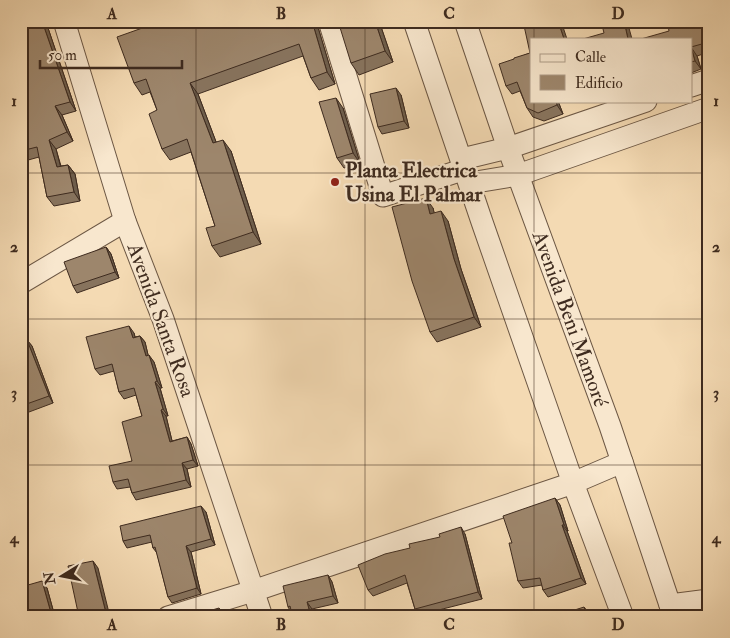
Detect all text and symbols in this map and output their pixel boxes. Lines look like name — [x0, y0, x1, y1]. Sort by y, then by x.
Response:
text: A — [106, 4, 118, 24]
text: B — [276, 4, 286, 24]
text: C — [443, 4, 455, 24]
text: D — [611, 4, 625, 24]
scale bar — [40, 38, 182, 70]
legend — [530, 38, 692, 102]
text: 50 m — [48, 46, 77, 65]
text: Calle — [575, 48, 606, 67]
text: Edificio — [575, 74, 623, 93]
text: 1 — [11, 91, 17, 111]
text: 1 — [713, 91, 719, 111]
place label: Planta Electrica Usina El Palmar — [345, 157, 483, 208]
marker: Planta Electrica Usina El Palmar — [329, 176, 341, 188]
street label: Avenida Beni Mamoré — [525, 226, 614, 411]
text: 2 — [10, 237, 18, 257]
text: 2 — [712, 237, 720, 257]
street label: Avenida Santa Rosa — [120, 238, 201, 401]
text: 3 — [11, 383, 17, 403]
text: 3 — [713, 383, 719, 403]
text: 4 — [9, 528, 20, 548]
text: 4 — [711, 528, 722, 548]
north arrow — [38, 550, 88, 600]
text: N — [40, 570, 59, 587]
text: A — [106, 615, 118, 635]
text: B — [276, 615, 286, 635]
text: C — [443, 615, 455, 635]
text: D — [611, 615, 625, 635]

